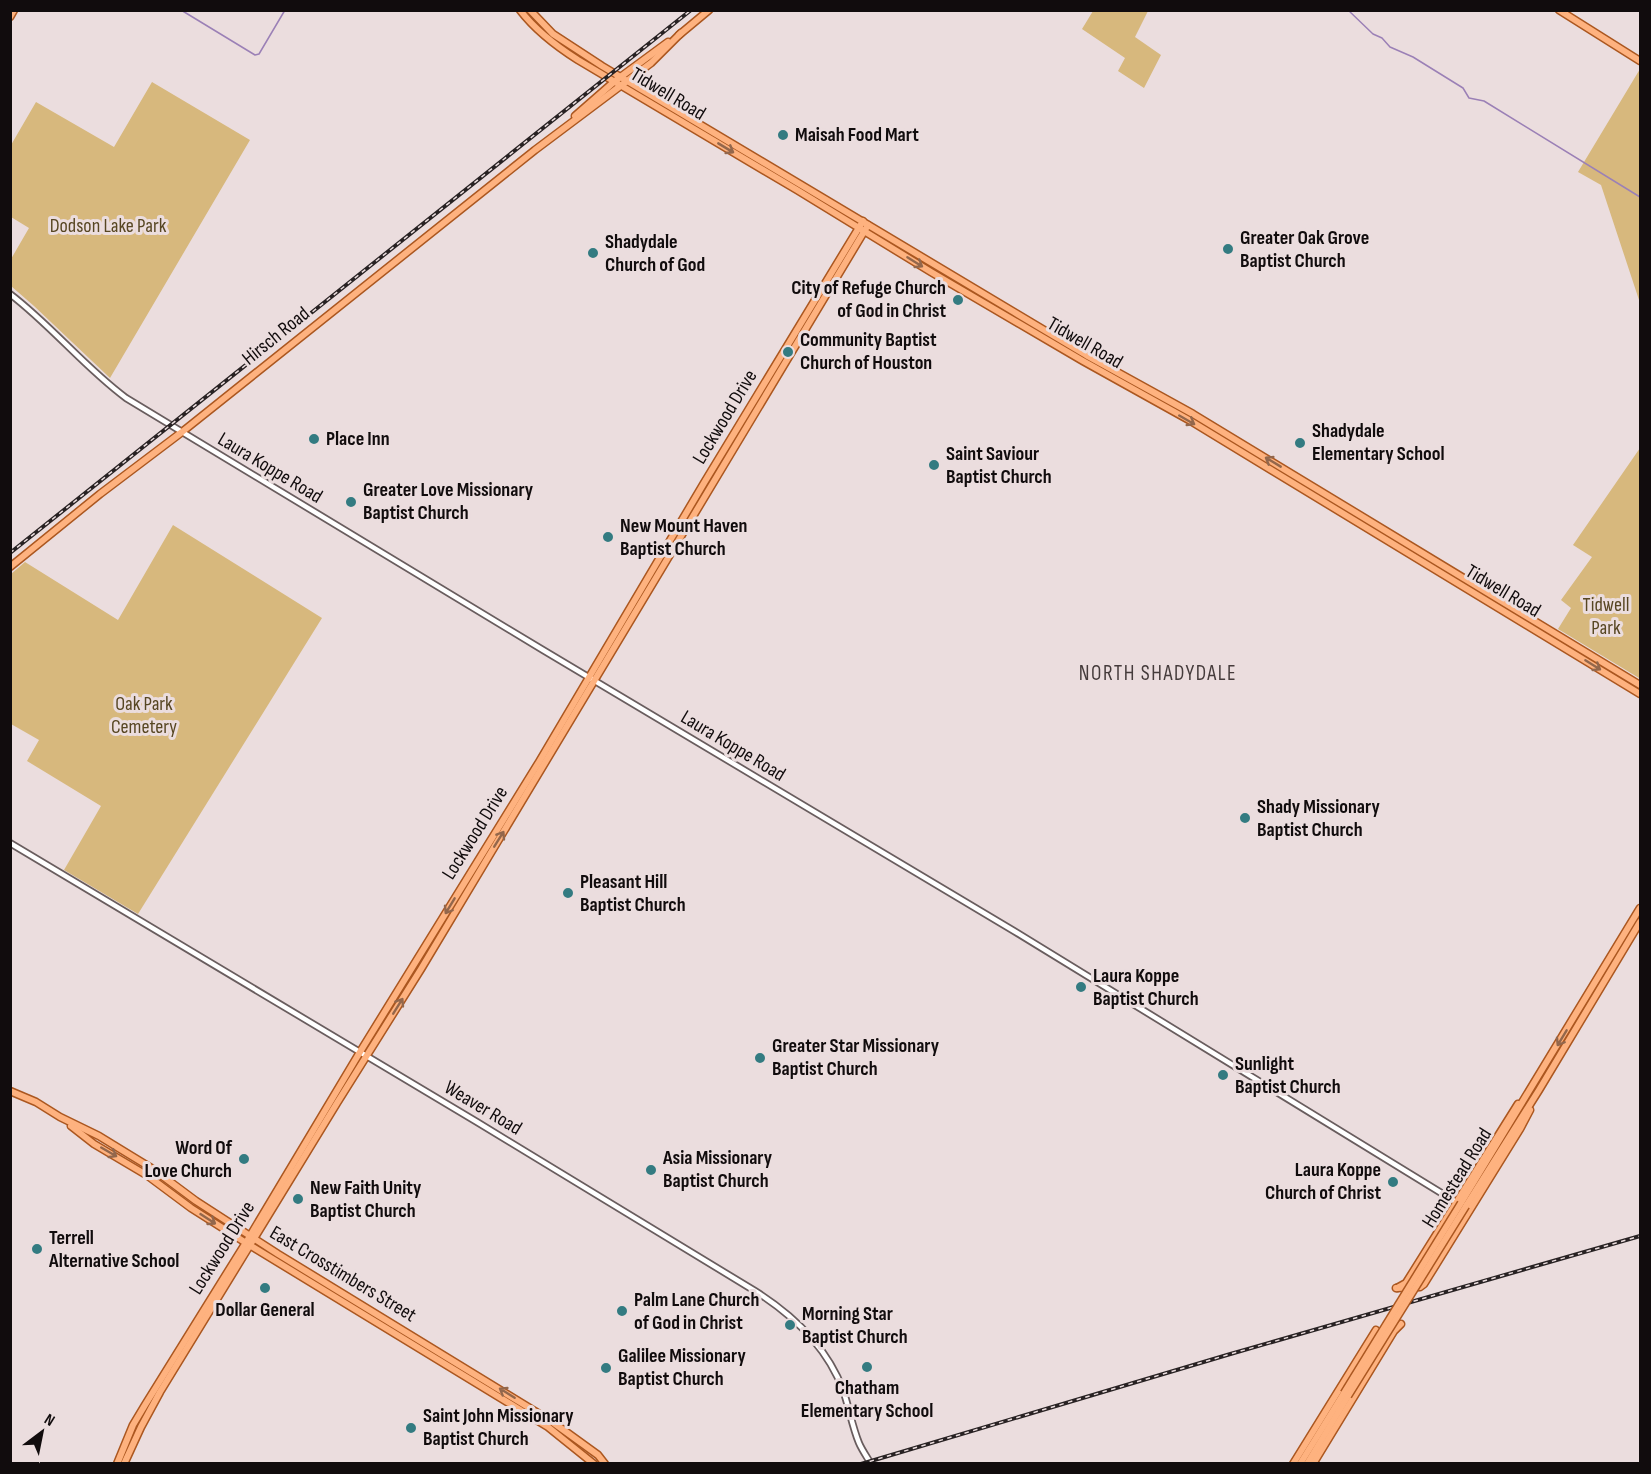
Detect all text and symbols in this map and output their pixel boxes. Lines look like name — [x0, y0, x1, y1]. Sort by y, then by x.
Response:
street label: Tidwell Road — [626, 62, 710, 126]
place label: Maisah Food Mart — [795, 123, 919, 147]
marker: Maisah Food Mart — [776, 128, 790, 142]
one-way arrow — [717, 143, 734, 155]
park label: Dodson Lake Park — [50, 214, 167, 238]
place label: Greater Oak Grove Baptist Church — [1240, 226, 1369, 273]
place label: Shadydale Church of God — [605, 230, 705, 277]
marker: Greater Oak Grove Baptist Church — [1221, 242, 1235, 256]
marker: Shadydale Church of God — [586, 246, 600, 260]
one-way arrow — [906, 256, 923, 269]
place label: City of Refuge Church of God in Christ — [791, 276, 946, 323]
marker: City of Refuge Church of God in Christ — [951, 293, 965, 307]
street label: Hirsch Road — [238, 302, 314, 370]
street label: Tidwell Road — [1043, 312, 1127, 374]
place label: Community Baptist Church of Houston — [800, 328, 937, 375]
marker: Community Baptist Church of Houston — [781, 345, 795, 359]
street label: Lockwood Drive — [688, 366, 762, 468]
one-way arrow — [1178, 414, 1195, 426]
place label: Shadydale Elementary School — [1312, 419, 1445, 466]
street label: Laura Koppe Road — [213, 427, 327, 509]
place label: Place Inn — [326, 427, 390, 451]
marker: Place Inn — [307, 432, 321, 446]
marker: Shadydale Elementary School — [1293, 436, 1307, 450]
place label: Saint Saviour Baptist Church — [946, 442, 1052, 489]
one-way arrow — [1265, 456, 1282, 468]
marker: Saint Saviour Baptist Church — [927, 458, 941, 472]
place label: Greater Love Missionary Baptist Church — [363, 478, 534, 525]
marker: Greater Love Missionary Baptist Church — [344, 495, 358, 509]
place label: New Mount Haven Baptist Church — [620, 514, 748, 561]
marker: New Mount Haven Baptist Church — [601, 530, 615, 544]
street label: Tidwell Road — [1461, 559, 1545, 623]
park label: Tidwell Park — [1583, 593, 1629, 640]
one-way arrow — [1584, 660, 1601, 672]
district label: NORTH SHADYDALE — [1079, 661, 1237, 686]
park label: Oak Park Cemetery — [111, 692, 177, 739]
street label: Laura Koppe Road — [676, 705, 790, 787]
street label: Lockwood Drive — [437, 782, 513, 884]
place label: Shady Missionary Baptist Church — [1257, 795, 1380, 842]
marker: Shady Missionary Baptist Church — [1238, 811, 1252, 825]
one-way arrow — [493, 831, 505, 848]
place label: Pleasant Hill Baptist Church — [580, 870, 686, 917]
marker: Pleasant Hill Baptist Church — [561, 886, 575, 900]
one-way arrow — [443, 897, 455, 914]
place label: Laura Koppe Baptist Church — [1093, 964, 1199, 1011]
marker: Laura Koppe Baptist Church — [1074, 980, 1088, 994]
one-way arrow — [393, 998, 405, 1015]
one-way arrow — [1556, 1029, 1568, 1046]
place label: Greater Star Missionary Baptist Church — [772, 1034, 940, 1081]
marker: Greater Star Missionary Baptist Church — [753, 1051, 767, 1065]
place label: Sunlight Baptist Church — [1235, 1052, 1341, 1099]
marker: Sunlight Baptist Church — [1216, 1068, 1230, 1082]
street label: Weaver Road — [440, 1076, 526, 1140]
street label: Homestead Road — [1417, 1124, 1497, 1232]
place label: Word Of Love Church — [145, 1136, 233, 1183]
place label: Asia Missionary Baptist Church — [662, 1146, 773, 1193]
one-way arrow — [100, 1147, 117, 1159]
marker: Word Of Love Church — [237, 1152, 251, 1166]
place label: Laura Koppe Church of Christ — [1265, 1158, 1381, 1205]
marker: Asia Missionary Baptist Church — [644, 1163, 658, 1177]
marker: Laura Koppe Church of Christ — [1386, 1175, 1400, 1189]
place label: New Faith Unity Baptist Church — [310, 1176, 422, 1223]
marker: New Faith Unity Baptist Church — [291, 1192, 305, 1206]
street label: Lockwood Drive — [184, 1197, 260, 1299]
one-way arrow — [199, 1213, 216, 1225]
street label: East Crosstimbers Street — [265, 1221, 421, 1327]
place label: Terrell Alternative School — [48, 1226, 179, 1273]
marker: Terrell Alternative School — [30, 1242, 44, 1256]
marker: Dollar General — [258, 1281, 272, 1295]
place label: Palm Lane Church of God in Christ — [634, 1288, 759, 1335]
place label: Dollar General — [215, 1298, 315, 1322]
place label: Morning Star Baptist Church — [802, 1302, 908, 1349]
marker: Palm Lane Church of God in Christ — [615, 1304, 629, 1318]
marker: Morning Star Baptist Church — [783, 1318, 797, 1332]
place label: Galilee Missionary Baptist Church — [618, 1344, 746, 1391]
marker: Chatham Elementary School — [860, 1360, 874, 1374]
marker: Galilee Missionary Baptist Church — [599, 1361, 613, 1375]
place label: Chatham Elementary School — [801, 1376, 933, 1423]
one-way arrow — [499, 1386, 516, 1398]
north arrow — [12, 1402, 72, 1462]
place label: Saint John Missionary Baptist Church — [423, 1404, 574, 1451]
text: N — [40, 1410, 58, 1431]
marker: Saint John Missionary Baptist Church — [404, 1421, 418, 1435]

